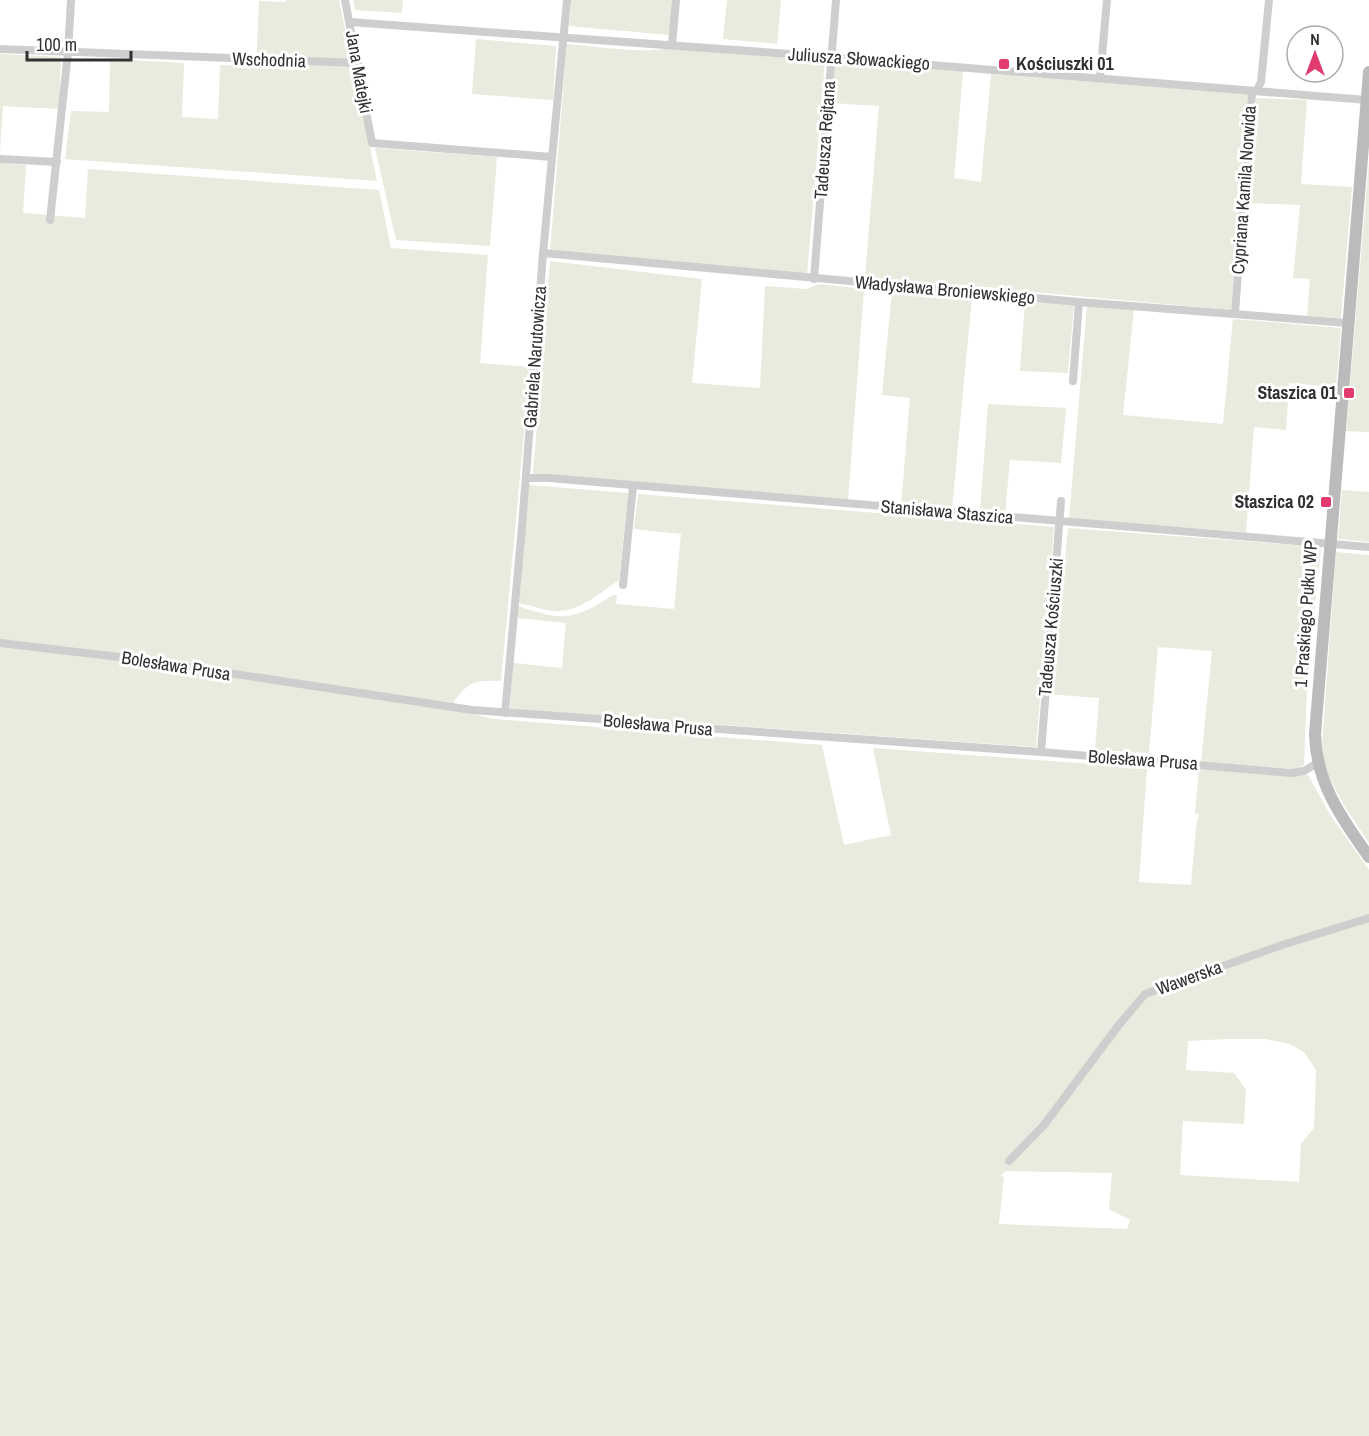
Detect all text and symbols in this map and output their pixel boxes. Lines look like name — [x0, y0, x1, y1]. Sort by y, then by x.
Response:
scale bar — [27, 24, 130, 62]
north arrow — [1285, 24, 1345, 84]
text: N — [1310, 28, 1320, 50]
street label: Jana Matejki — [340, 29, 379, 115]
text: 100 m — [36, 32, 77, 57]
street label: Juliusza Słowackiego — [787, 41, 931, 76]
street label: Wschodnia — [232, 46, 306, 73]
place label: Kościuszki 01 — [1016, 51, 1114, 76]
marker: Kościuszki 01 — [997, 57, 1011, 71]
street label: Tadeusza Rejtana — [808, 80, 841, 200]
street label: Cypriana Kamila Norwida — [1225, 105, 1262, 275]
street label: Władysława Broniewskiego — [854, 269, 1036, 310]
street label: Gabriela Narutowicza — [517, 285, 552, 429]
place label: Staszica 01 — [1257, 380, 1338, 405]
marker: Staszica 01 — [1342, 386, 1356, 400]
place label: Staszica 02 — [1234, 489, 1314, 514]
street label: Stanisława Staszica — [880, 493, 1014, 530]
marker: Staszica 02 — [1319, 495, 1333, 509]
street label: 1 Praskiego Pułku WP — [1288, 539, 1323, 688]
street label: Tadeusza Kościuszki — [1032, 557, 1069, 697]
street label: Bolesława Prusa — [120, 645, 232, 686]
street label: Bolesława Prusa — [602, 707, 714, 742]
street label: Bolesława Prusa — [1087, 743, 1199, 776]
street label: Wawerska — [1152, 954, 1225, 1001]

